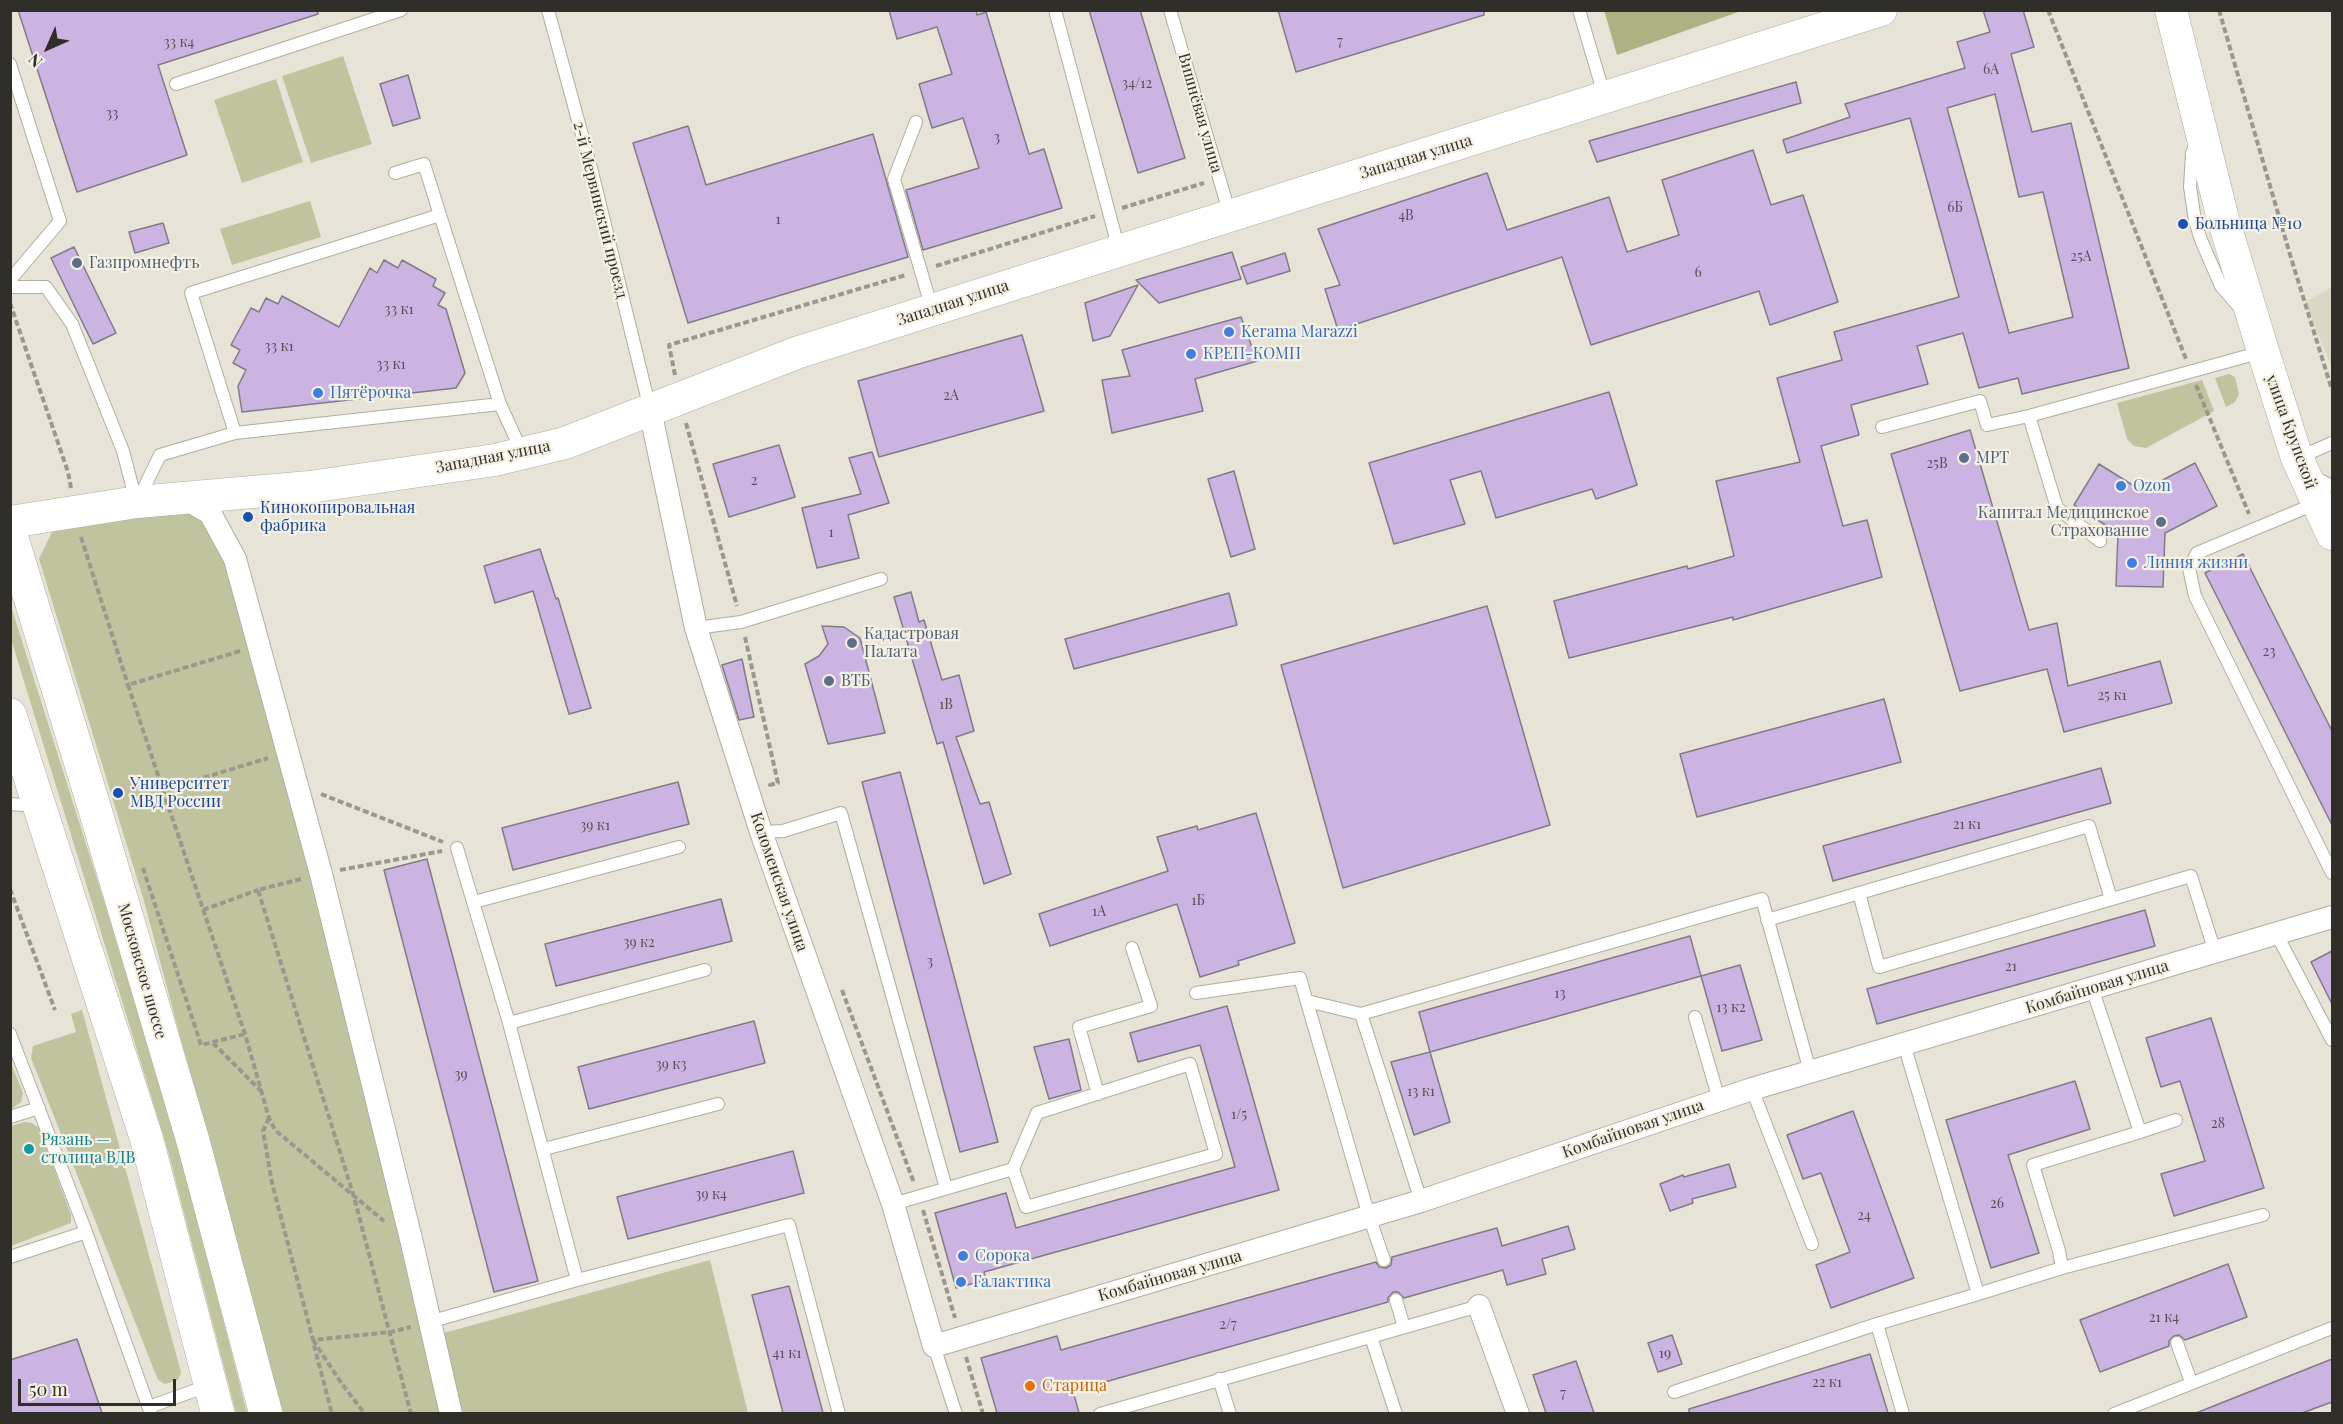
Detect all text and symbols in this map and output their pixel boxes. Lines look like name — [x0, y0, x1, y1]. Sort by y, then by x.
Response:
north arrow — [18, 18, 78, 78]
house number: 7 — [1337, 34, 1343, 50]
house number: 33 к4 — [163, 35, 195, 51]
text: N — [23, 50, 46, 73]
street label: Вишнёвая улица — [1174, 51, 1226, 175]
house number: 6А — [1983, 62, 1999, 78]
house number: 34/12 — [1122, 76, 1152, 92]
house number: 33 — [106, 106, 118, 122]
street label: 2-й Мервинский проезд — [569, 119, 631, 301]
house number: 3 — [994, 130, 1000, 146]
street label: Западная улица — [1358, 131, 1474, 183]
house number: 6Б — [1947, 200, 1963, 216]
house number: 4В — [1398, 208, 1414, 224]
house number: 1 — [775, 212, 781, 228]
place label: Больница №10 — [2195, 214, 2302, 234]
marker: Больница №10 — [2176, 217, 2190, 231]
house number: 25А — [2070, 249, 2092, 265]
place label: Газпромнефть — [89, 253, 200, 273]
marker: Газпромнефть — [70, 256, 84, 270]
house number: 6 — [1694, 265, 1702, 281]
street label: Западная улица — [895, 276, 1011, 330]
house number: 33 к1 — [384, 302, 414, 318]
place label: Kerama Marazzi — [1241, 322, 1358, 342]
marker: Kerama Marazzi — [1222, 325, 1236, 339]
house number: 33 к1 — [264, 339, 294, 355]
place label: КРЕП-КОМП — [1203, 344, 1301, 364]
marker: КРЕП-КОМП — [1184, 347, 1198, 361]
house number: 33 к1 — [376, 357, 406, 373]
street label: улица Крупской — [2261, 372, 2321, 492]
place label: Пятёрочка — [330, 383, 411, 403]
marker: Пятёрочка — [311, 386, 325, 400]
house number: 2А — [943, 388, 959, 404]
street label: Западная улица — [434, 436, 552, 478]
place label: МРТ — [1976, 448, 2009, 468]
marker: МРТ — [1957, 451, 1971, 465]
house number: 25В — [1926, 456, 1948, 472]
house number: 2 — [751, 473, 757, 489]
place label: Ozon — [2133, 476, 2171, 496]
marker: Ozon — [2114, 479, 2128, 493]
place label: Кинокопировальная фабрика — [260, 498, 415, 536]
place label: Капитал Медицинское Страхование — [1978, 503, 2149, 541]
marker: Кинокопировальная фабрика — [241, 510, 255, 524]
marker: Капитал Медицинское Страхование — [2154, 515, 2168, 529]
house number: 1 — [828, 525, 834, 541]
place label: Линия жизни — [2144, 553, 2248, 573]
marker: Линия жизни — [2125, 556, 2139, 570]
place label: Кадастровая Палата — [864, 624, 959, 662]
marker: Кадастровая Палата — [845, 636, 859, 650]
house number: 23 — [2262, 644, 2276, 660]
place label: ВТБ — [841, 671, 870, 691]
marker: ВТБ — [822, 674, 836, 688]
house number: 25 к1 — [2097, 688, 2127, 704]
house number: 1В — [939, 697, 953, 713]
place label: Университет МВД России — [130, 774, 229, 812]
marker: Университет МВД России — [111, 786, 125, 800]
street label: Коломенская улица — [746, 810, 812, 954]
house number: 21 к1 — [1953, 817, 1981, 833]
house number: 39 к1 — [580, 818, 610, 834]
house number: 1Б — [1191, 893, 1205, 909]
street label: Московское шоссе — [113, 901, 171, 1041]
house number: 1А — [1092, 904, 1106, 920]
house number: 39 к2 — [623, 935, 655, 951]
house number: 3 — [927, 954, 933, 970]
street label: Комбайновая улица — [2023, 956, 2171, 1018]
house number: 21 — [2005, 959, 2017, 975]
house number: 13 — [1554, 986, 1566, 1002]
house number: 13 к2 — [1716, 1000, 1746, 1016]
house number: 39 к3 — [655, 1057, 687, 1073]
house number: 39 — [454, 1067, 468, 1083]
house number: 13 к1 — [1407, 1084, 1435, 1100]
street label: Комбайновая улица — [1560, 1096, 1706, 1162]
house number: 1/5 — [1231, 1107, 1247, 1123]
house number: 28 — [2211, 1116, 2225, 1132]
place label: Рязань — столица ВДВ — [41, 1130, 136, 1168]
marker: Рязань — столица ВДВ — [22, 1142, 36, 1156]
house number: 39 к4 — [695, 1187, 727, 1203]
house number: 26 — [1990, 1196, 2004, 1212]
house number: 24 — [1857, 1208, 1871, 1224]
place label: Сорока — [975, 1246, 1030, 1266]
street label: Комбайновая улица — [1096, 1246, 1244, 1306]
marker: Сорока — [956, 1249, 970, 1263]
place label: Галактика — [973, 1272, 1051, 1292]
marker: Галактика — [954, 1275, 968, 1289]
house number: 21 к4 — [2149, 1310, 2179, 1326]
house number: 2/7 — [1219, 1317, 1237, 1333]
house number: 41 к1 — [773, 1346, 801, 1362]
house number: 19 — [1659, 1346, 1671, 1362]
scale bar — [21, 1367, 178, 1405]
house number: 22 к1 — [1812, 1375, 1842, 1391]
place label: Старица — [1042, 1376, 1107, 1396]
text: 50 m — [29, 1377, 68, 1401]
marker: Старица — [1023, 1379, 1037, 1393]
house number: 7 — [1560, 1386, 1566, 1402]

